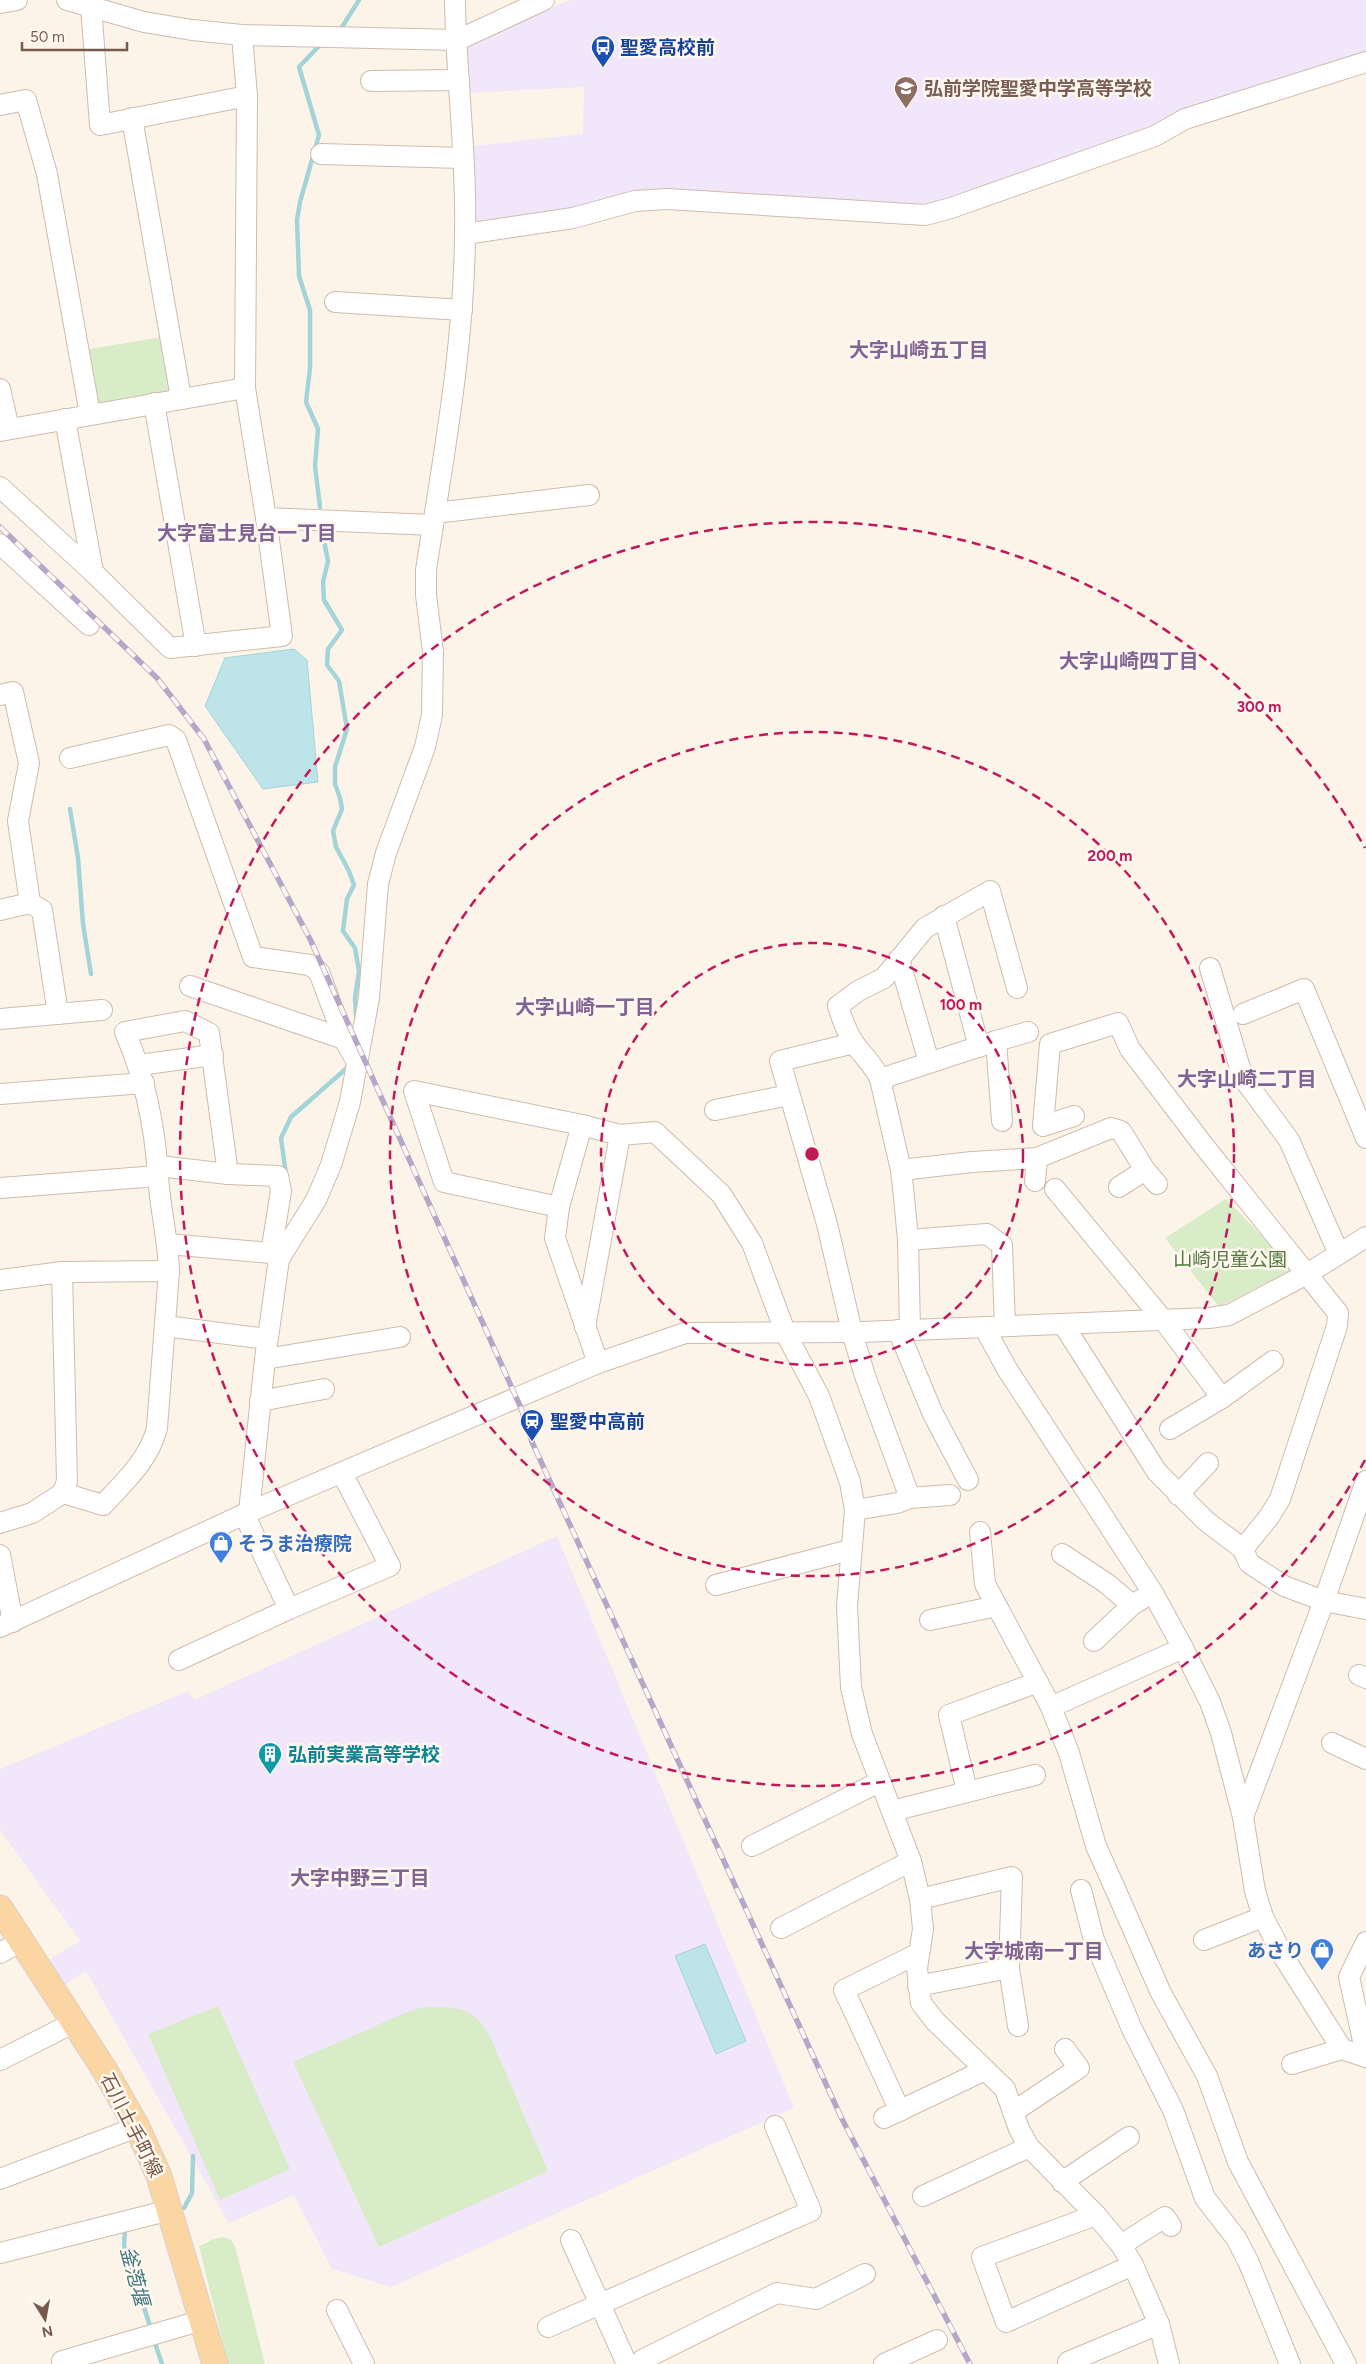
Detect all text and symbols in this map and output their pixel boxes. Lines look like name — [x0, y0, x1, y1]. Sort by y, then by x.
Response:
scale bar — [22, 20, 128, 52]
text: 50 m — [30, 28, 65, 46]
bus stop icon: 聖愛高校前 — [590, 34, 616, 68]
place label: 聖愛高校前 — [620, 36, 715, 59]
school or university icon: 弘前学院聖愛中学高等学校 — [893, 75, 919, 109]
place label: 弘前学院聖愛中学高等学校 — [924, 77, 1152, 100]
district label: 大字山崎五丁目 — [849, 338, 989, 362]
district label: 大字富士見台一丁目 — [157, 521, 337, 545]
district label: 大字山崎四丁目 — [1059, 649, 1199, 673]
text: 300 m — [1237, 698, 1281, 716]
text: 200 m — [1088, 847, 1132, 865]
district label: 大字山崎一丁目 — [515, 995, 655, 1019]
text: 100 m — [940, 996, 982, 1014]
district label: 大字山崎二丁目 — [1177, 1067, 1317, 1091]
centre of rings — [803, 1145, 821, 1163]
park label: 山崎児童公園 — [1173, 1248, 1287, 1271]
station icon: 聖愛中高前 — [519, 1408, 545, 1442]
place label: 聖愛中高前 — [550, 1410, 645, 1433]
shop icon: そうま治療院 — [208, 1530, 234, 1564]
place label: そうま治療院 — [238, 1532, 352, 1555]
building icon: 弘前実業高等学校 — [257, 1741, 283, 1775]
place label: 弘前実業高等学校 — [288, 1743, 440, 1766]
district label: 大字中野三丁目 — [290, 1866, 430, 1890]
shop icon: あさり — [1309, 1937, 1335, 1971]
district label: 大字城南一丁目 — [964, 1939, 1104, 1963]
place label: あさり — [1247, 1939, 1304, 1962]
street label: 石川土手町線 — [95, 2069, 168, 2181]
water label: 釜萢堰 — [116, 2244, 155, 2312]
north arrow — [20, 2294, 70, 2344]
text: N — [40, 2322, 54, 2341]

